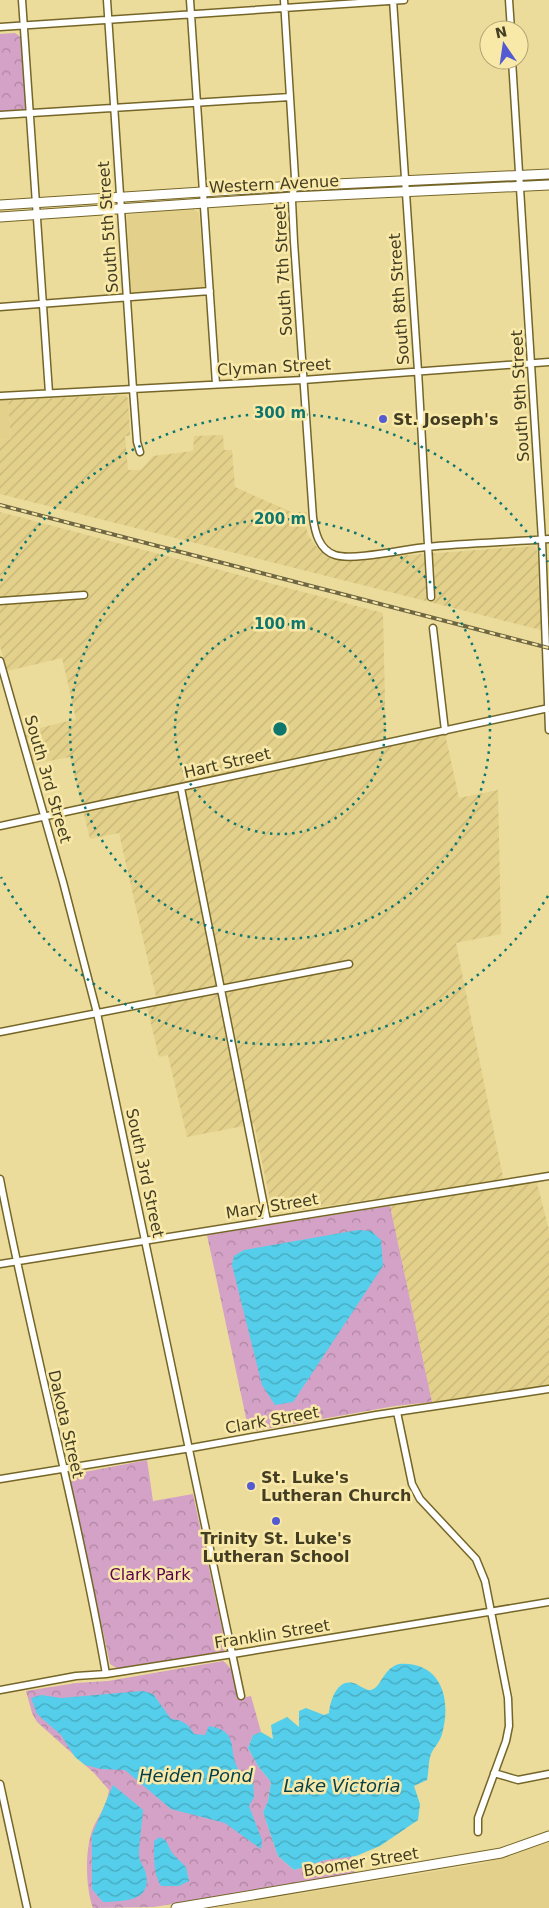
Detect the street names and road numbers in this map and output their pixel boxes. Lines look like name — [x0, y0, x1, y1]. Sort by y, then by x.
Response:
street label: South 5th Street — [94, 161, 122, 293]
street label: Western Avenue — [209, 171, 339, 197]
street label: South 7th Street — [270, 204, 296, 336]
street label: South 8th Street — [385, 233, 413, 365]
street label: South 9th Street — [507, 330, 533, 462]
street label: Clyman Street — [216, 355, 332, 379]
street label: South 3rd Street — [21, 713, 75, 845]
street label: Hart Street — [182, 744, 272, 782]
street label: South 3rd Street — [122, 1107, 168, 1239]
street label: Mary Street — [224, 1189, 320, 1223]
street label: Dakota Street — [44, 1368, 88, 1480]
street label: Clark Street — [224, 1402, 320, 1438]
street label: Franklin Street — [213, 1615, 331, 1653]
street label: Boomer Street — [302, 1844, 420, 1880]

